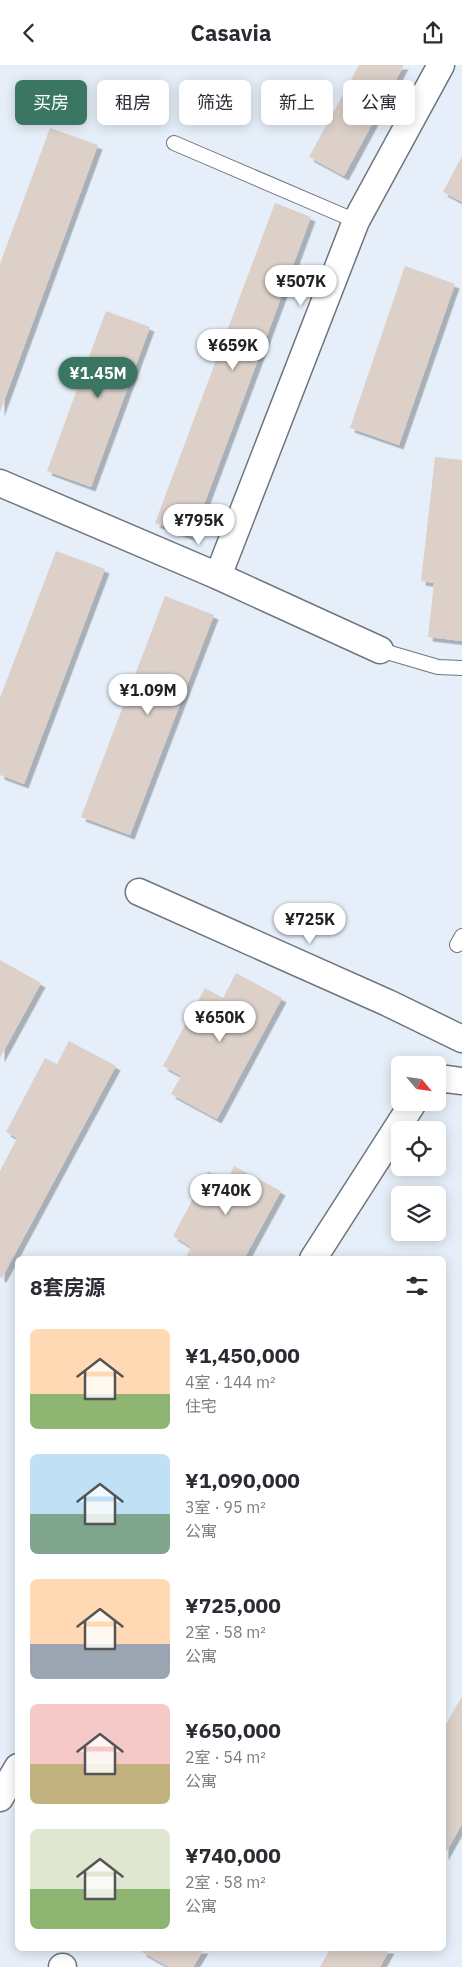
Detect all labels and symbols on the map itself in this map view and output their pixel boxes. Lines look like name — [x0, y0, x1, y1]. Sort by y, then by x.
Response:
pin: ¥507K — [266, 265, 336, 307]
pin: ¥659K — [198, 329, 268, 371]
pin: ¥1.45M — [57, 357, 139, 399]
pin: ¥795K — [164, 503, 234, 546]
pin: ¥1.09M — [107, 673, 189, 716]
pin: ¥725K — [275, 903, 345, 945]
pin: ¥650K — [185, 1001, 255, 1043]
north arrow — [391, 1056, 446, 1111]
pin: ¥740K — [191, 1173, 261, 1216]

